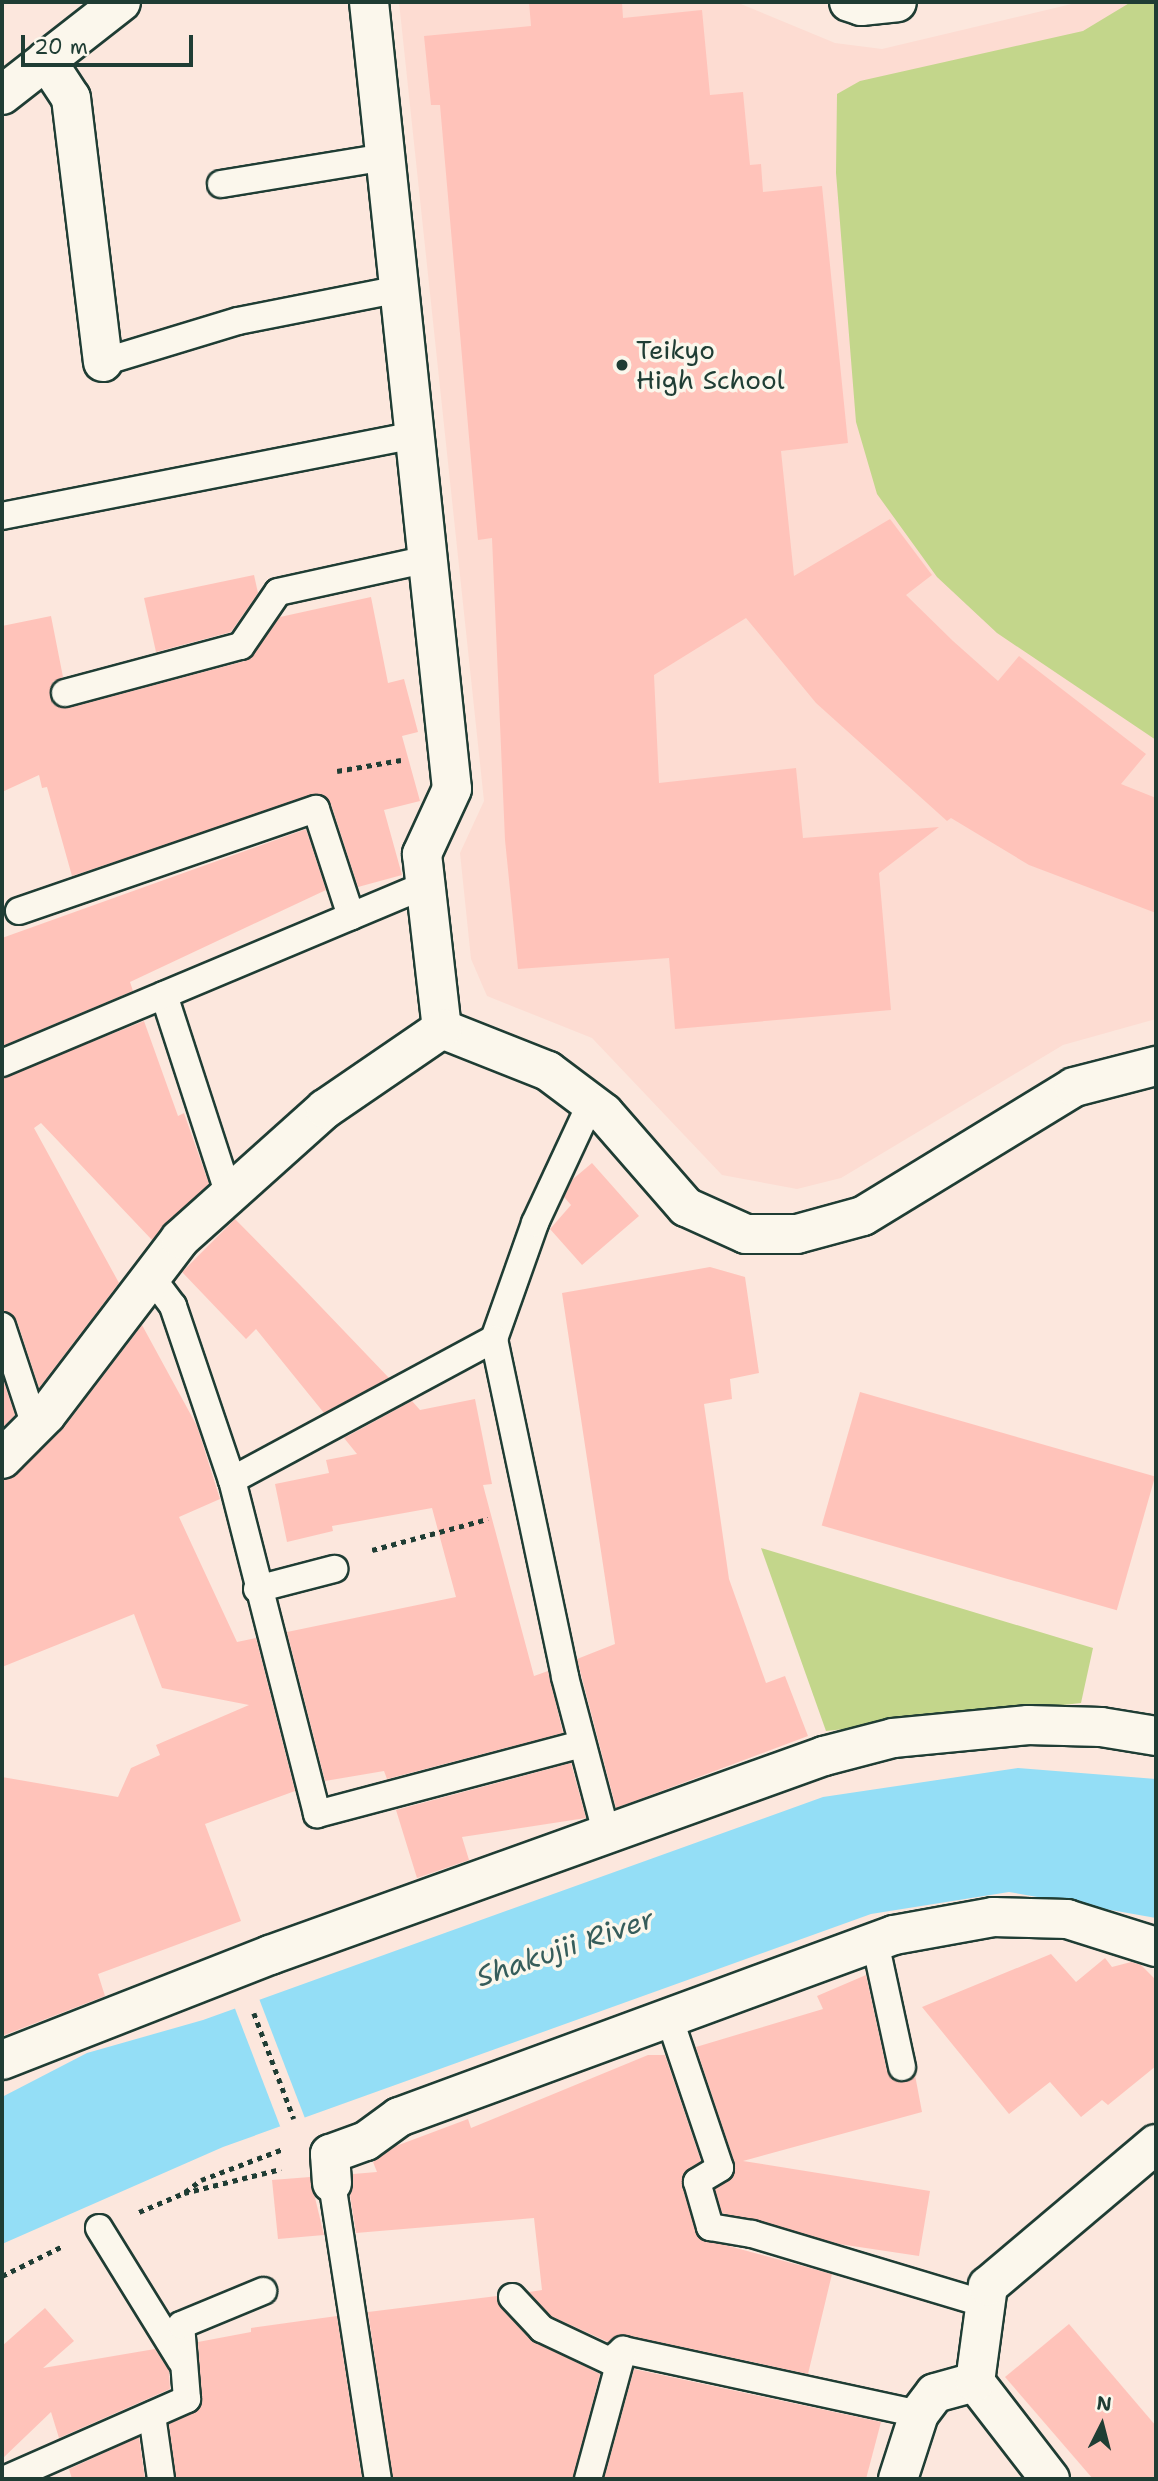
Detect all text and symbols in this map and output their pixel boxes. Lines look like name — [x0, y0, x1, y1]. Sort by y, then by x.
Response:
scale bar — [24, 21, 196, 65]
text: 20 m — [34, 33, 88, 61]
place label: Teikyo High School — [636, 334, 785, 396]
marker: Teikyo High School — [614, 357, 630, 373]
water label: Shakujii River — [472, 1901, 658, 1993]
north arrow — [1067, 2390, 1137, 2460]
text: N — [1095, 2390, 1113, 2417]

